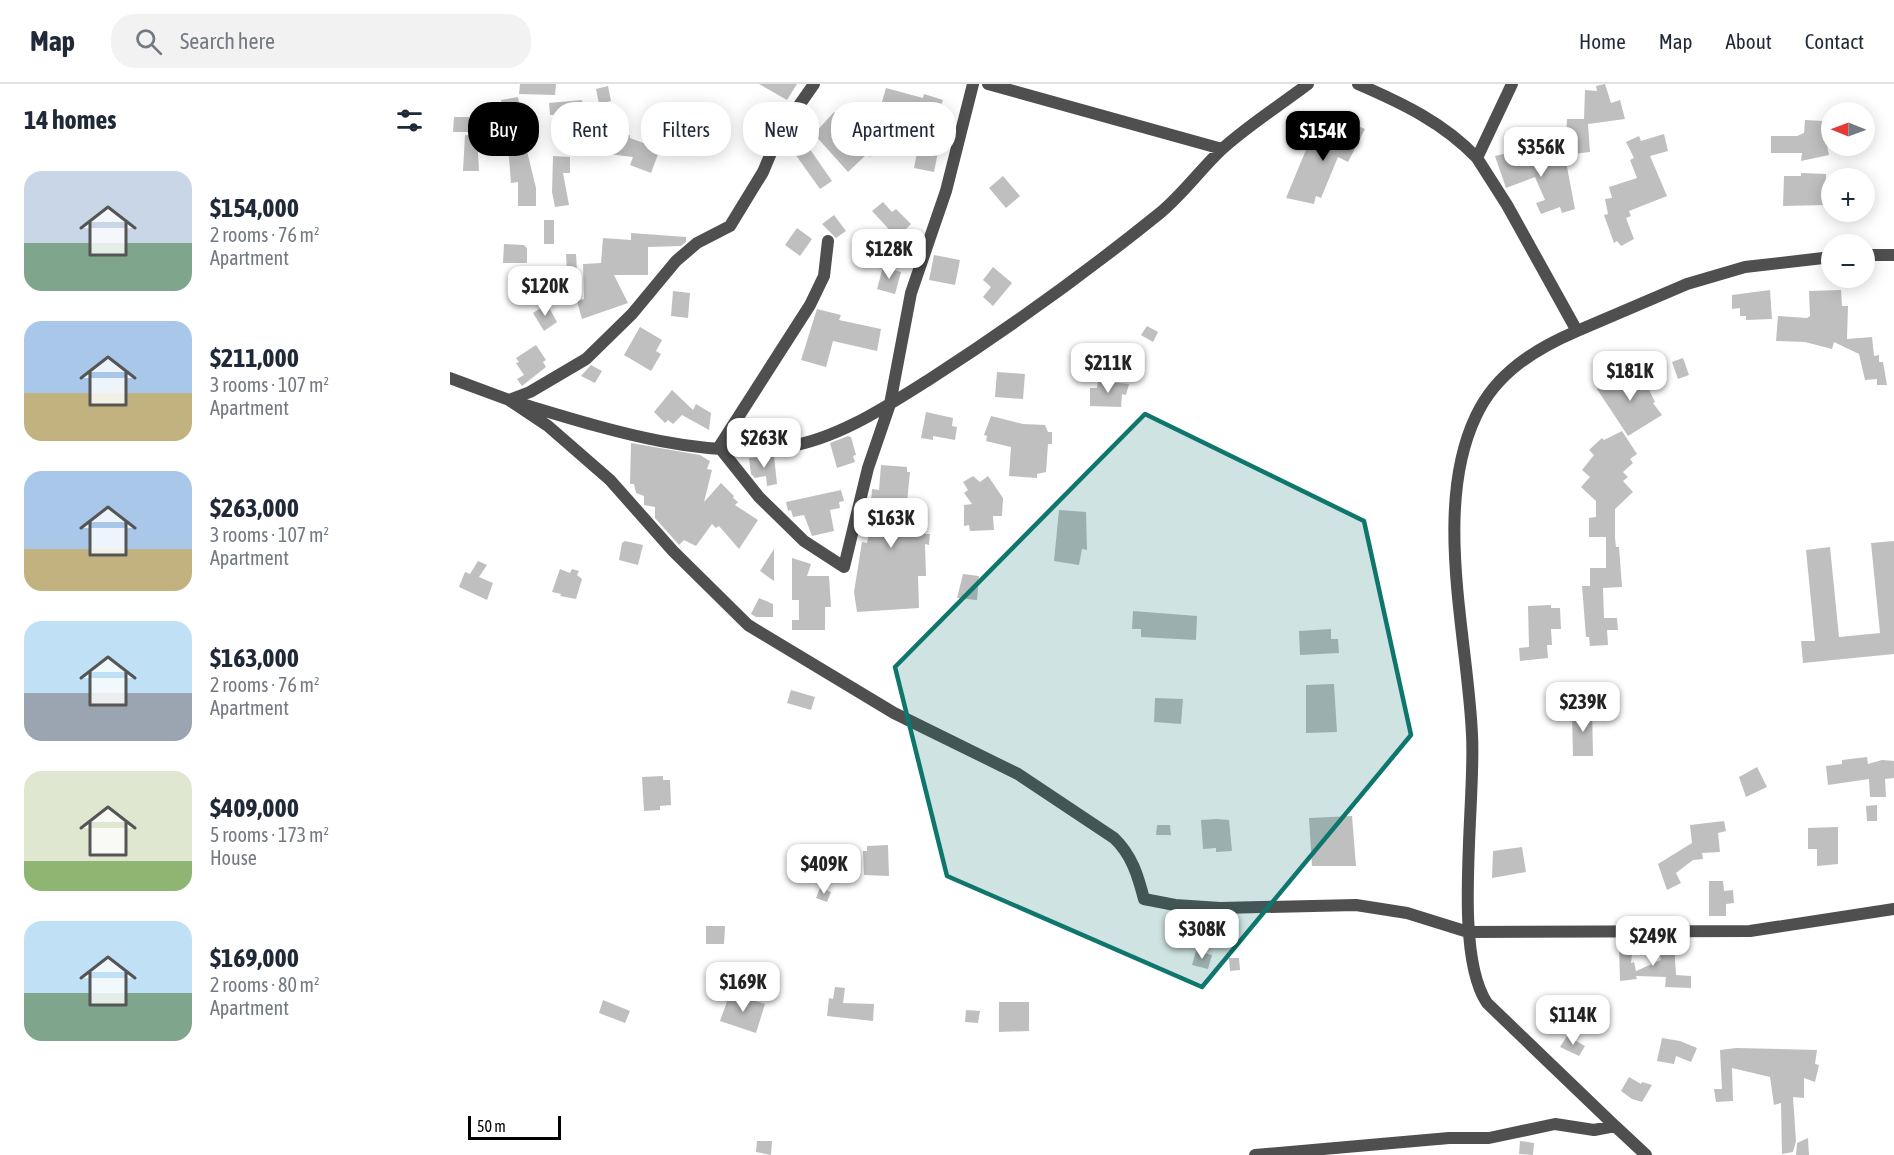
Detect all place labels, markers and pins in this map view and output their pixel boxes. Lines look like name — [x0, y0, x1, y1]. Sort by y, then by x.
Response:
pin: $154K — [1281, 111, 1365, 162]
pin: $356K — [1499, 127, 1583, 178]
pin: $128K — [847, 229, 931, 280]
pin: $120K — [503, 266, 587, 317]
pin: $211K — [1066, 343, 1150, 394]
pin: $181K — [1588, 351, 1672, 402]
pin: $263K — [722, 418, 806, 469]
pin: $163K — [849, 498, 933, 549]
pin: $239K — [1541, 682, 1625, 733]
pin: $409K — [782, 844, 866, 895]
pin: $308K — [1160, 909, 1244, 960]
pin: $249K — [1611, 916, 1695, 967]
pin: $169K — [701, 962, 785, 1013]
pin: $114K — [1531, 995, 1615, 1046]

